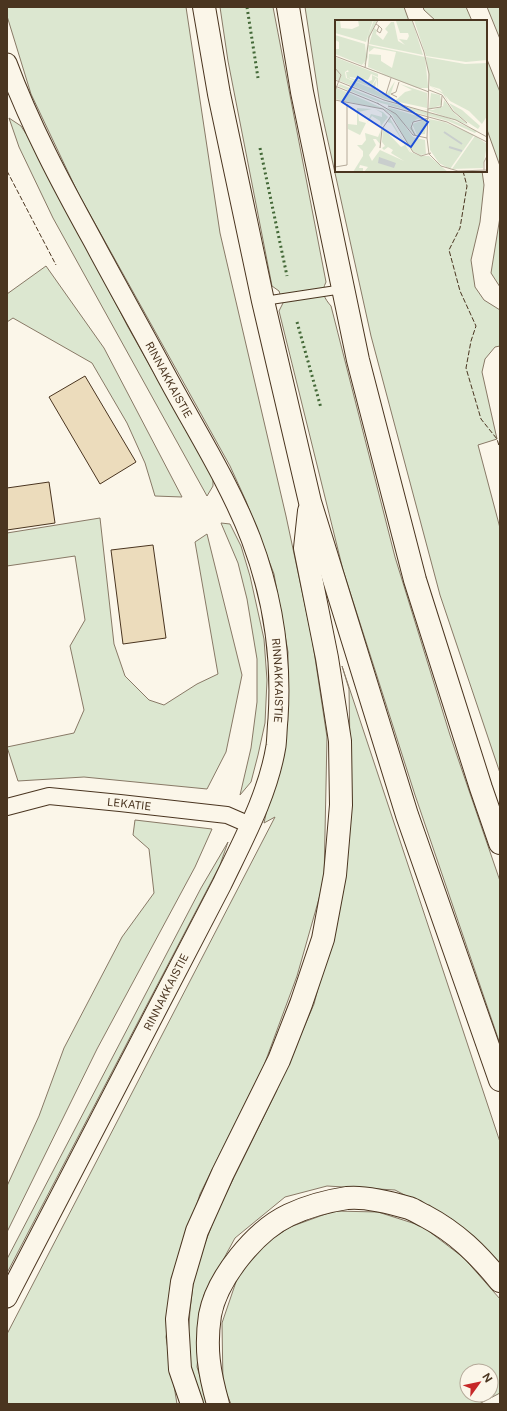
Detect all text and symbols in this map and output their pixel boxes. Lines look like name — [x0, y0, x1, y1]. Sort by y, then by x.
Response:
inset map — [335, 20, 487, 172]
street label: RINNAKKAISTIE — [143, 340, 195, 420]
street label: RINNAKKAISTIE — [270, 637, 285, 723]
street label: LEKATIE — [107, 796, 152, 812]
street label: RINNAKKAISTIE — [141, 951, 191, 1032]
north arrow — [459, 1363, 499, 1403]
text: N — [480, 1371, 495, 1384]

